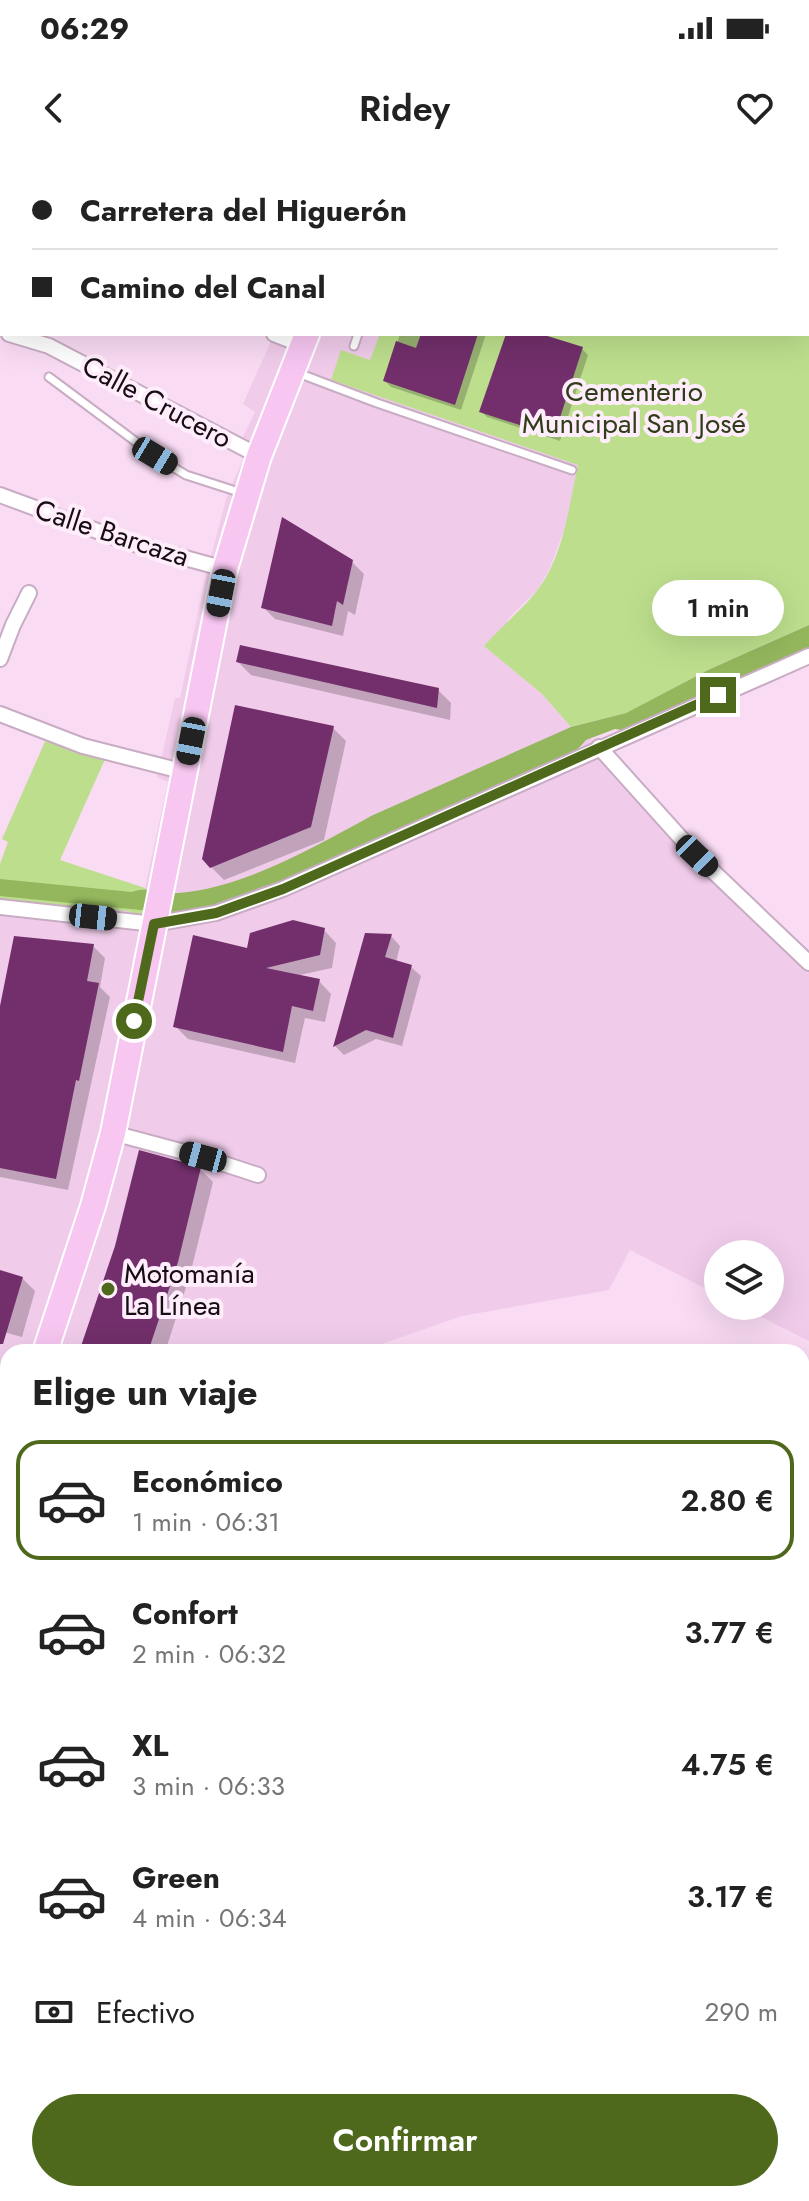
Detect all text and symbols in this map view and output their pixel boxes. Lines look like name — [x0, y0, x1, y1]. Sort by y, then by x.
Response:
text: 06:29 — [40, 7, 129, 50]
text: Ridey — [359, 82, 450, 134]
icon: back — [32, 86, 76, 130]
icon: heart — [733, 86, 777, 130]
text: Carretera del Higuerón — [80, 189, 407, 232]
text: Camino del Canal — [80, 266, 326, 309]
street label: Calle Crucero — [75, 345, 239, 459]
park label: Cementerio Municipal San José — [522, 371, 746, 444]
car — [128, 433, 182, 479]
street label: Calle Barcaza — [30, 489, 194, 577]
car — [205, 567, 237, 619]
callout: 1 min — [652, 579, 784, 635]
text: 1 min — [686, 589, 750, 627]
route end — [700, 677, 736, 713]
car — [175, 715, 207, 767]
car — [671, 831, 723, 881]
car — [68, 903, 118, 931]
route start — [116, 1003, 152, 1039]
car — [177, 1139, 229, 1175]
map controls — [704, 1240, 784, 1320]
button: layers — [704, 1240, 784, 1320]
place label: Motomanía La Línea — [124, 1253, 255, 1326]
marker: Motomanía La Línea — [99, 1280, 117, 1298]
text: Elige un viaje — [32, 1366, 258, 1418]
text: Económico — [132, 1460, 283, 1503]
icon: car — [36, 1464, 108, 1536]
text: 2.80 € — [680, 1479, 774, 1522]
text: 1 min · 06:31 — [132, 1503, 280, 1541]
text: Confort — [132, 1592, 238, 1635]
icon: car — [36, 1596, 108, 1668]
text: 3.77 € — [684, 1611, 774, 1654]
text: 2 min · 06:32 — [132, 1635, 286, 1673]
text: XL — [132, 1724, 168, 1767]
icon: car — [36, 1728, 108, 1800]
text: 4.75 € — [681, 1743, 774, 1786]
text: 3 min · 06:33 — [132, 1767, 285, 1805]
text: Green — [132, 1856, 220, 1899]
icon: car — [36, 1860, 108, 1932]
text: 3.17 € — [687, 1875, 774, 1918]
text: 4 min · 06:34 — [132, 1899, 287, 1937]
icon: cash — [32, 1990, 76, 2034]
text: Efectivo — [96, 1991, 195, 2034]
text: 290 m — [705, 1993, 778, 2031]
button: Confirmar — [32, 2094, 778, 2186]

